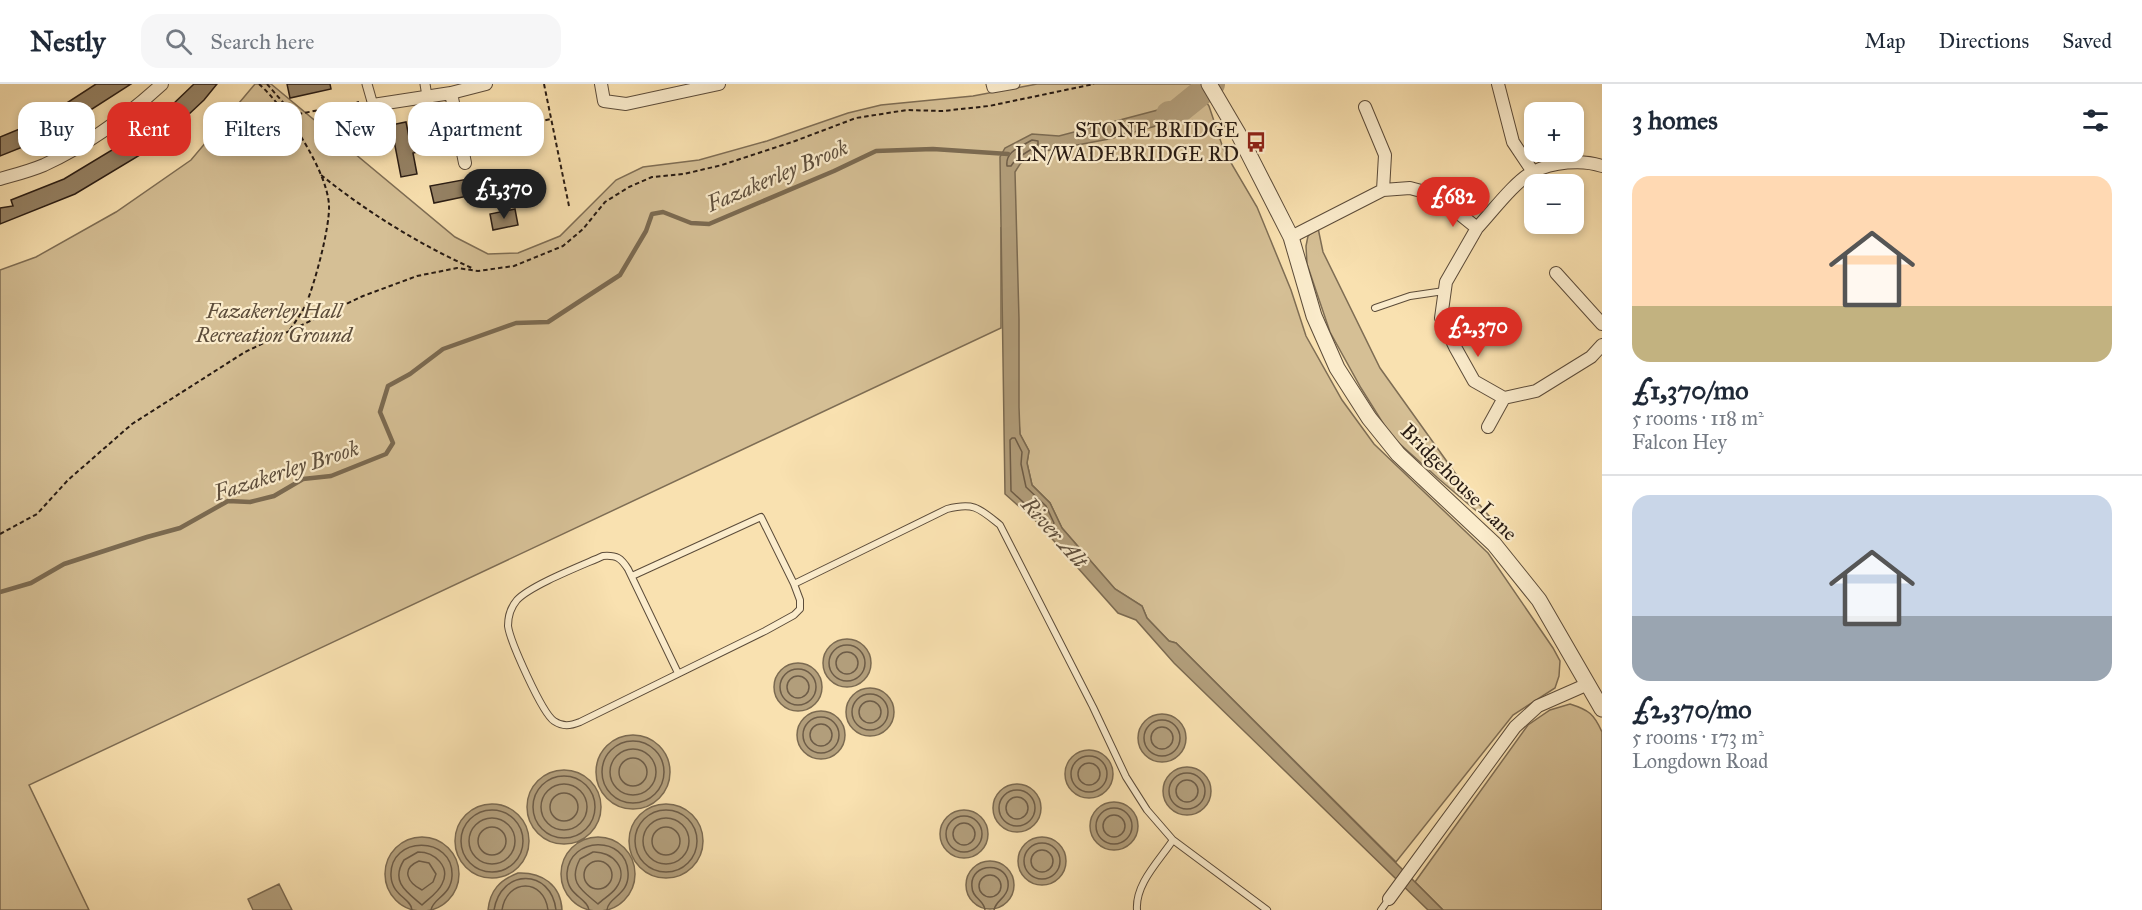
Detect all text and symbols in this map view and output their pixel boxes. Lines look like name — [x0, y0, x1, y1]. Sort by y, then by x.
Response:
search box — [141, 14, 561, 68]
text: Nestly — [30, 24, 105, 59]
icon: search — [162, 25, 195, 58]
text: Search here — [210, 28, 314, 55]
text: Map — [1865, 28, 1906, 54]
text: Directions — [1939, 28, 2029, 54]
text: Saved — [2062, 28, 2112, 54]
chip: Buy — [18, 102, 95, 156]
chip: Rent — [107, 102, 191, 156]
chip: Filters — [203, 102, 302, 156]
chip: New — [314, 102, 396, 156]
chip: Apartment — [408, 102, 544, 156]
map controls — [1524, 102, 1584, 234]
button: + — [1524, 102, 1584, 162]
text: 3 homes — [1632, 104, 1718, 136]
icon: filters — [2079, 104, 2112, 137]
place label: STONE BRIDGE LN/WADEBRIDGE RD — [1015, 117, 1239, 167]
bus stop icon: STONE BRIDGE LN/WADEBRIDGE RD — [1244, 130, 1268, 154]
water label: Fazakerley Brook — [701, 133, 852, 218]
pin: £1,370 — [455, 169, 553, 220]
button: − — [1524, 174, 1584, 234]
text: £1,370 — [475, 176, 533, 200]
pin: £682 — [1417, 177, 1489, 228]
text: £682 — [1431, 184, 1475, 208]
icon: home — [1818, 215, 1926, 323]
park label: Fazakerley Hall Recreation Ground — [195, 298, 354, 348]
pin: £2,370 — [1429, 307, 1527, 358]
text: £2,370 — [1448, 314, 1508, 338]
text: £1,370/mo — [1632, 374, 1749, 406]
text: 5 rooms · 118 m² — [1632, 406, 1764, 430]
street label: Bridgehouse Lane — [1395, 418, 1523, 546]
text: Falcon Hey — [1632, 430, 1727, 454]
water label: Fazakerley Brook — [209, 434, 363, 507]
water label: River Alt — [1015, 491, 1094, 574]
icon: home — [1818, 534, 1926, 642]
text: £2,370/mo — [1632, 693, 1752, 725]
text: 5 rooms · 173 m² — [1632, 725, 1764, 749]
text: Longdown Road — [1632, 749, 1768, 773]

